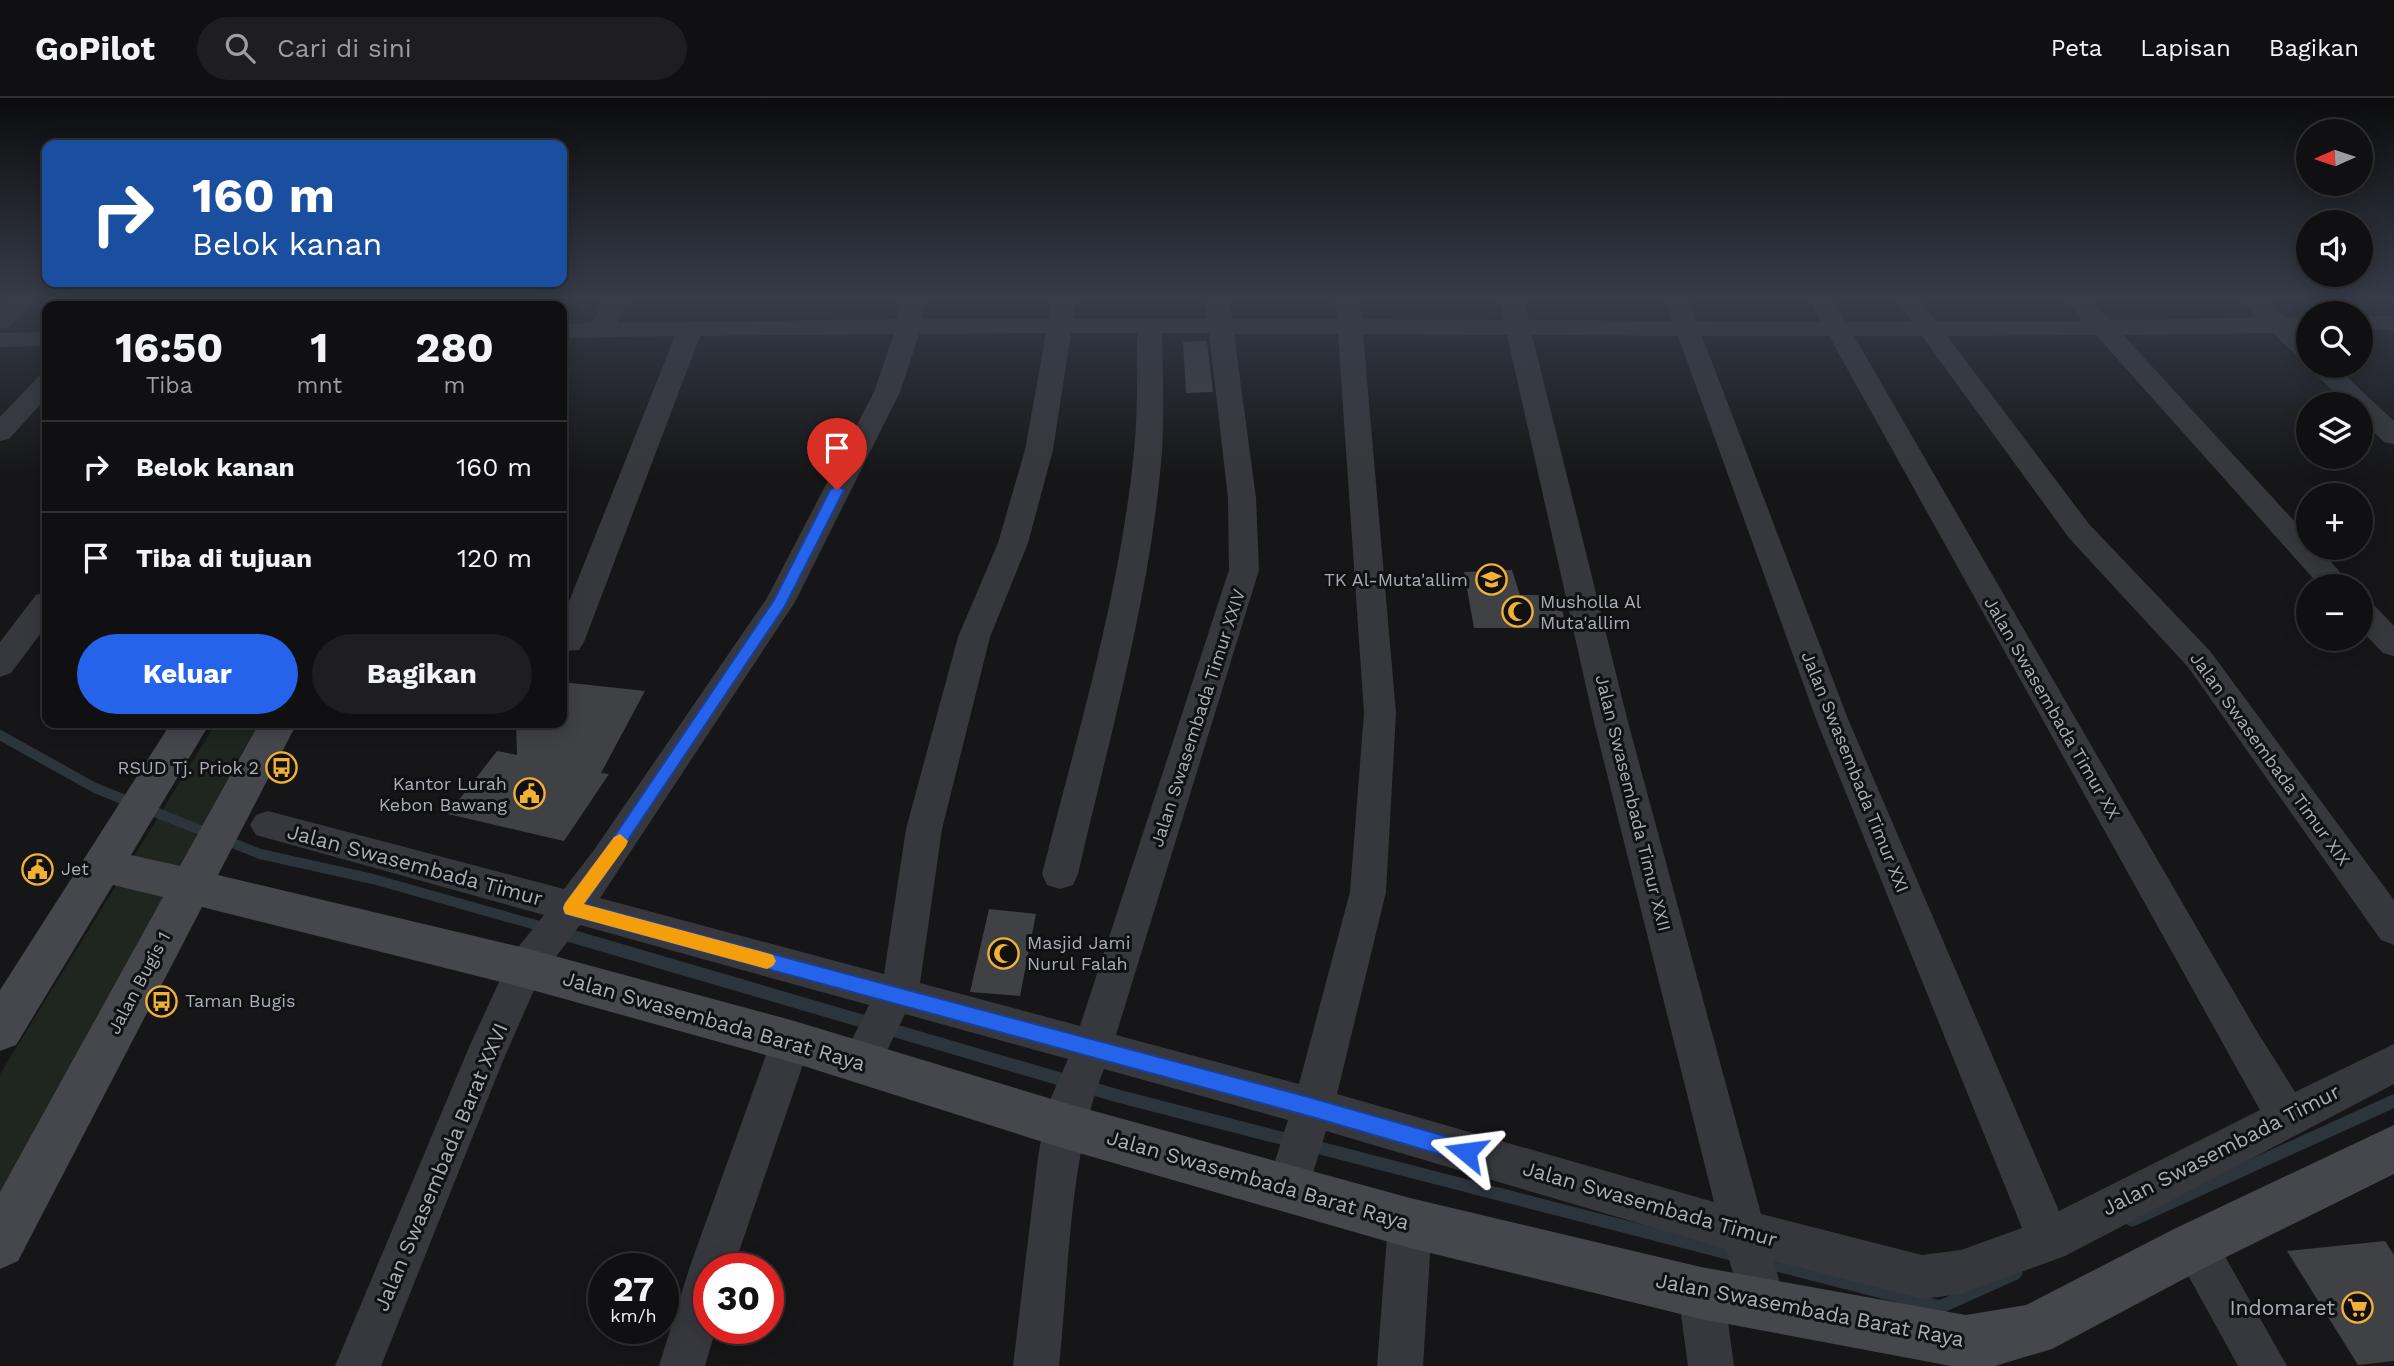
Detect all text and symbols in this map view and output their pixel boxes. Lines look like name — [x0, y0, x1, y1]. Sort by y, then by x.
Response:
search box — [197, 17, 687, 80]
text: GoPilot — [35, 29, 155, 68]
icon: search — [221, 29, 259, 67]
text: Cari di sini — [277, 33, 412, 63]
text: Peta — [2051, 34, 2102, 62]
text: Lapisan — [2140, 34, 2231, 62]
text: Bagikan — [2269, 34, 2359, 62]
north arrow — [2296, 119, 2373, 196]
map controls — [2296, 119, 2373, 651]
text: 160 m — [192, 166, 335, 224]
icon: right — [77, 168, 168, 259]
button: sound — [2296, 210, 2373, 287]
text: Belok kanan — [192, 225, 382, 263]
button: search — [2296, 301, 2373, 378]
text: 16:50 — [115, 323, 223, 372]
text: 1 — [310, 323, 328, 372]
text: 280 — [415, 323, 494, 372]
text: Tiba — [146, 372, 193, 399]
text: mnt — [297, 372, 342, 399]
text: m — [444, 372, 466, 399]
button: layers — [2296, 392, 2373, 469]
pin — [807, 418, 867, 490]
icon: arrive — [818, 429, 856, 467]
icon: right — [77, 448, 115, 486]
text: Belok kanan — [136, 452, 295, 482]
text: 160 m — [456, 452, 532, 482]
button: + — [2296, 483, 2373, 560]
icon: arrive — [77, 539, 115, 577]
text: Tiba di tujuan — [136, 543, 312, 573]
text: 120 m — [457, 543, 532, 573]
school or university icon: TK Al-Muta'allim — [1474, 563, 1508, 597]
place label: TK Al-Muta'allim — [1324, 569, 1468, 590]
button: − — [2296, 574, 2373, 651]
street label: Jalan Swasembada Timur XXIV — [1146, 586, 1249, 849]
place label: Musholla Al Muta'allim — [1540, 591, 1642, 633]
street label: Jalan Swasembada Timur XX — [1980, 593, 2125, 823]
mosque icon: Musholla Al Muta'allim — [1500, 595, 1534, 629]
button: Keluar — [77, 634, 298, 714]
button: Bagikan — [312, 634, 532, 714]
street label: Jalan Swasembada Timur XXI — [1797, 648, 1914, 895]
street label: Jalan Swasembada Timur XIX — [2186, 648, 2355, 870]
street label: Jalan Swasembada Timur XXII — [1591, 672, 1676, 933]
bus stop icon: RSUD Tj. Priok 2 — [265, 751, 299, 785]
place label: RSUD Tj. Priok 2 — [117, 757, 259, 778]
place label: Kantor Lurah Kebon Bawang — [379, 773, 507, 815]
public building icon: Kantor Lurah Kebon Bawang — [513, 777, 547, 811]
street label: Jalan Swasembada Timur — [285, 818, 546, 911]
public building icon: Jet — [21, 852, 55, 886]
place label: Jet — [61, 858, 89, 879]
street label: Jalan Bugis 1 — [103, 928, 174, 1037]
place label: Masjid Jami Nurul Falah — [1027, 932, 1131, 974]
mosque icon: Masjid Jami Nurul Falah — [987, 936, 1021, 970]
street label: Jalan Swasembada Barat Raya — [560, 965, 868, 1076]
bus stop icon: Taman Bugis — [145, 984, 179, 1018]
place label: Taman Bugis — [185, 990, 296, 1011]
street label: Jalan Swasembada Barat XXVI — [368, 1019, 513, 1315]
street label: Jalan Swasembada Timur — [2098, 1078, 2344, 1220]
position arrow — [1429, 1115, 1503, 1189]
street label: Jalan Swasembada Barat Raya — [1104, 1124, 1412, 1235]
street label: Jalan Swasembada Timur — [1520, 1155, 1781, 1252]
speed limit sign: 30 — [693, 1253, 784, 1344]
street label: Jalan Swasembada Barat Raya — [1654, 1267, 1966, 1352]
text: 27 — [613, 1268, 654, 1310]
supermarket icon: Indomaret — [2341, 1291, 2375, 1325]
place label: Indomaret — [2229, 1295, 2335, 1320]
text: km/h — [610, 1305, 657, 1326]

